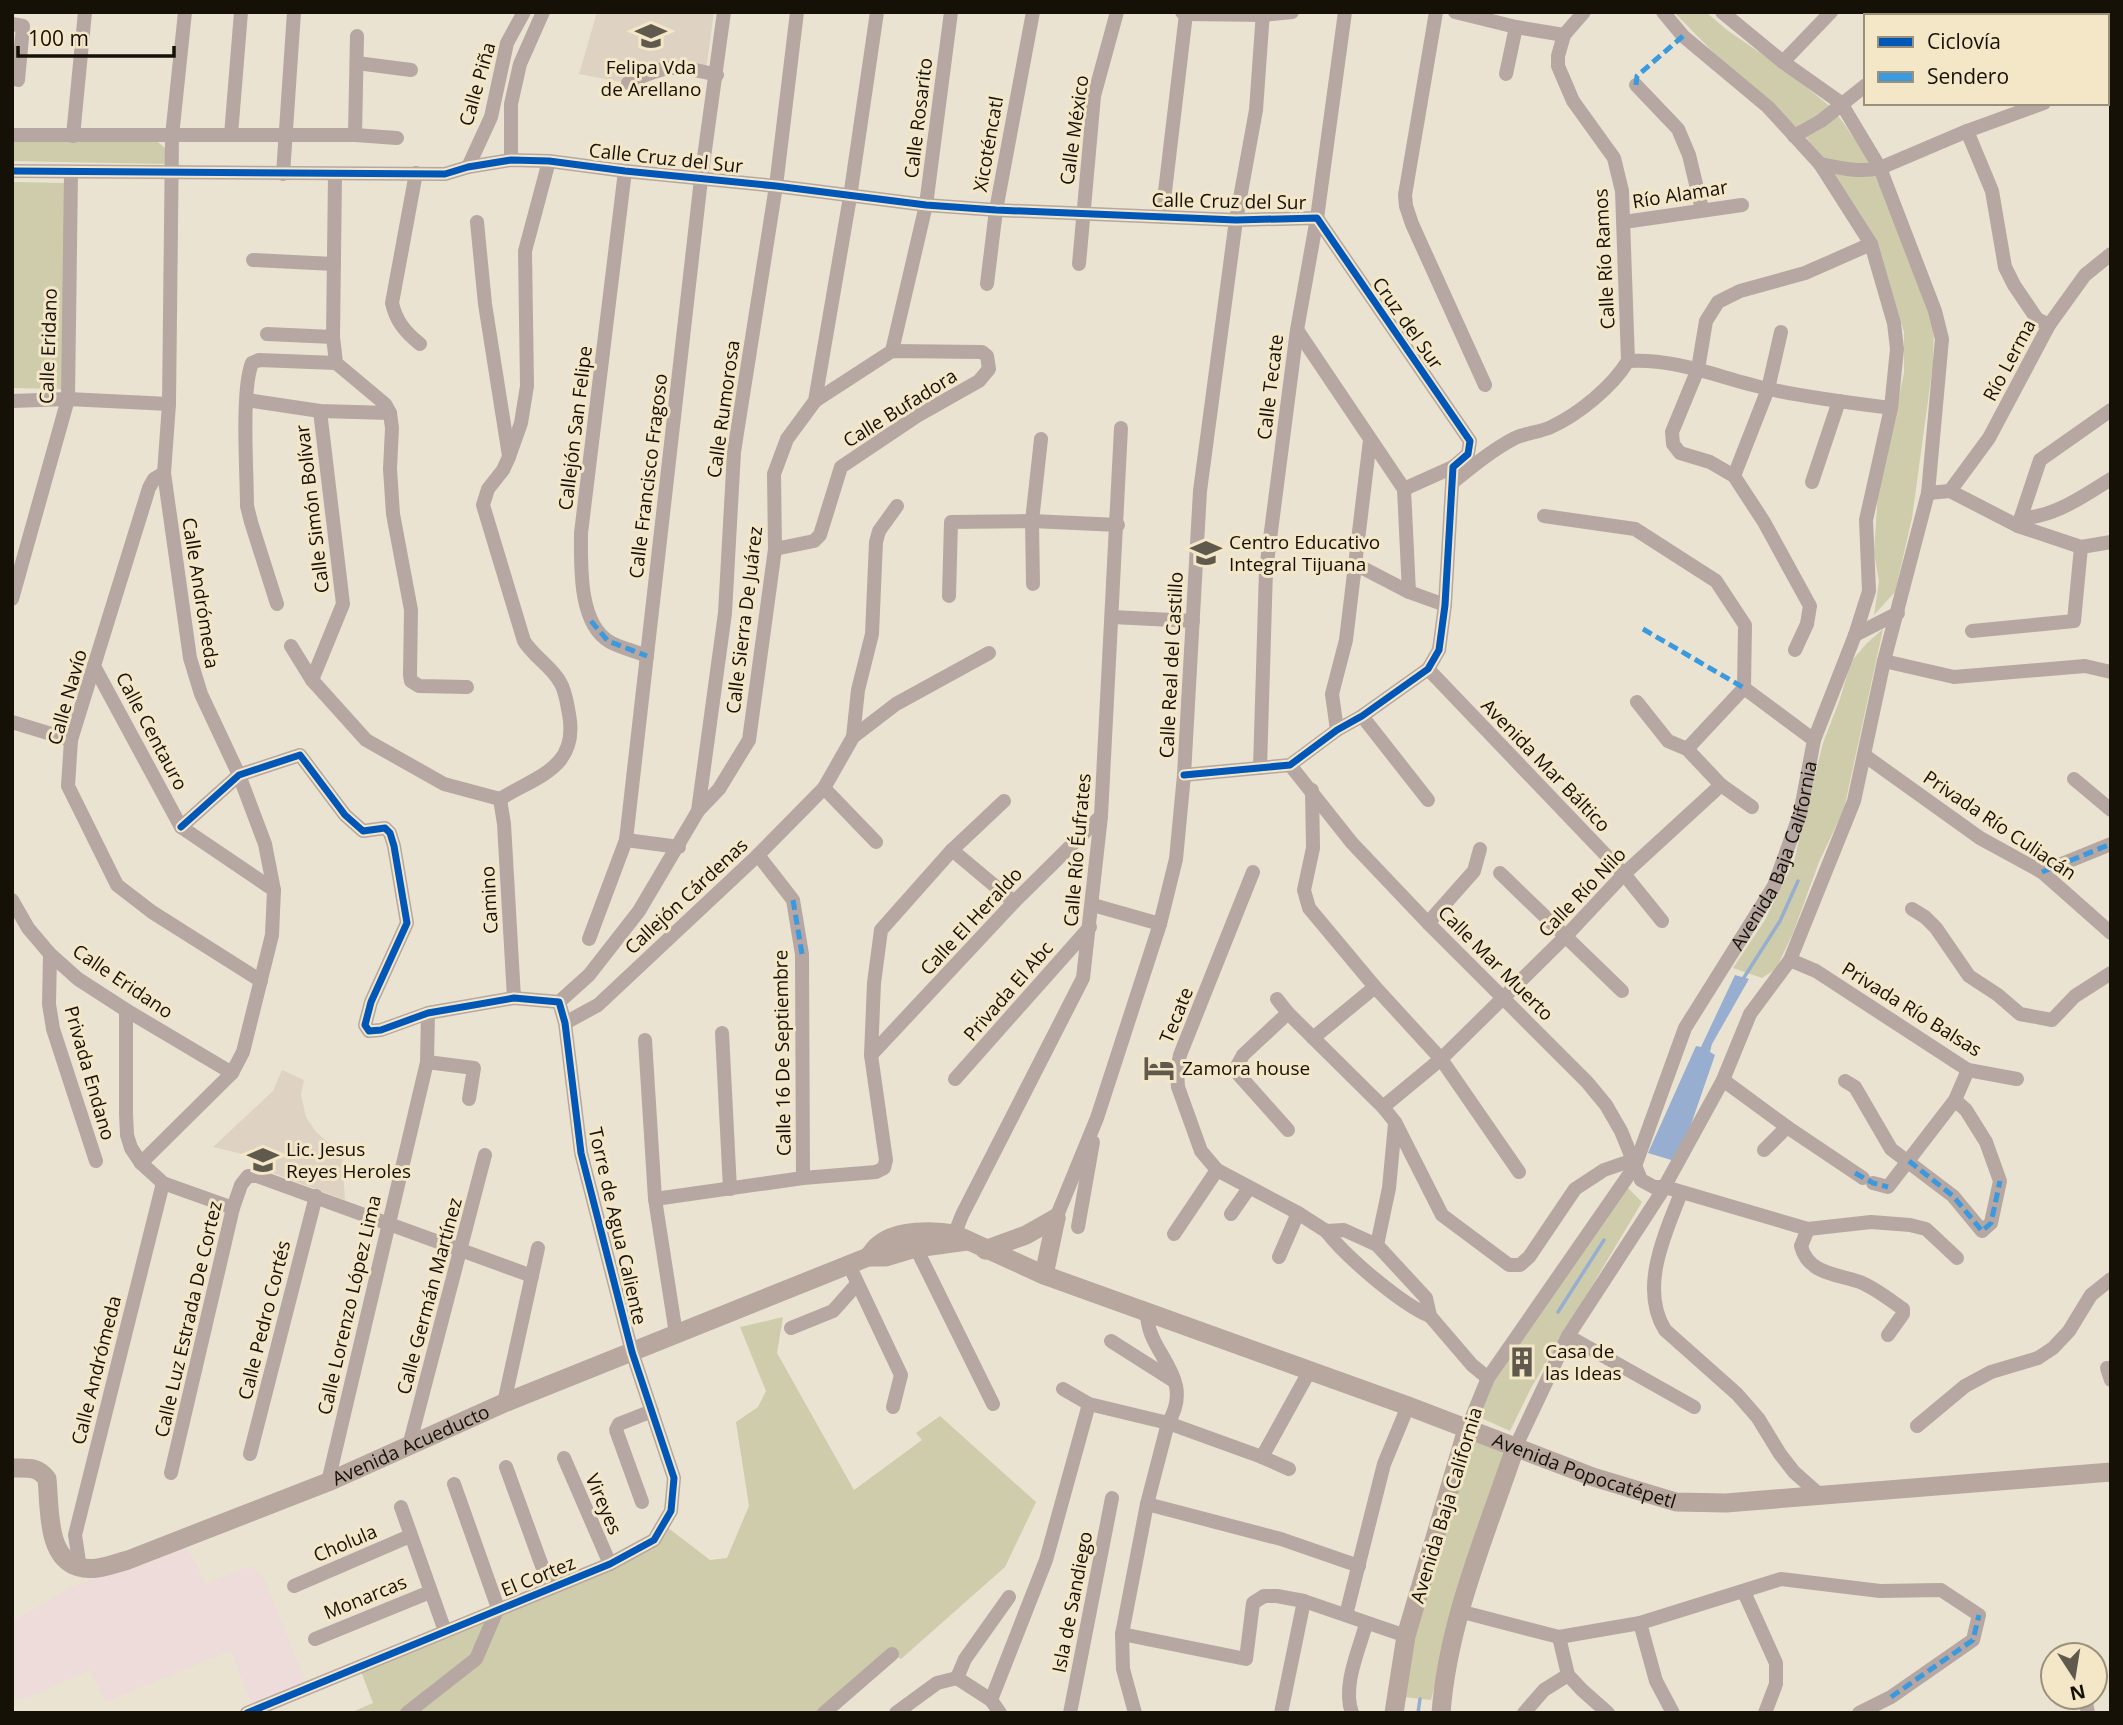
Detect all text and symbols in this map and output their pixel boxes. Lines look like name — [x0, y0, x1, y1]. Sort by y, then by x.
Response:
scale bar — [18, 14, 173, 58]
legend — [1864, 14, 2109, 105]
school or university icon: Felipa Vda de Arellano — [634, 19, 668, 53]
text: 100 m — [28, 24, 89, 52]
text: Ciclovía — [1927, 27, 2001, 55]
street label: Calle Piña — [453, 39, 501, 129]
place label: Felipa Vda de Arellano — [601, 54, 701, 102]
street label: Calle Rosarito — [898, 56, 938, 180]
text: Sendero — [1927, 62, 2009, 90]
street label: Calle México — [1053, 73, 1095, 187]
street label: Xicoténcatl — [967, 94, 1009, 194]
street label: Calle Cruz del Sur — [588, 137, 745, 179]
street label: Río Alamar — [1630, 174, 1730, 214]
street label: Calle Cruz del Sur — [1151, 187, 1307, 215]
street label: Calle Río Ramos — [1587, 188, 1621, 330]
street label: Cruz del Sur — [1367, 272, 1449, 375]
street label: Calle Eridano — [33, 288, 63, 404]
street label: Río Lerma — [1977, 314, 2041, 406]
street label: Calle Tecate — [1251, 333, 1289, 441]
street label: Calle Rumorosa — [700, 338, 746, 480]
street label: Callejón San Felipe — [552, 344, 598, 512]
street label: Calle Bufadora — [838, 363, 962, 453]
street label: Calle Francisco Fragoso — [623, 372, 673, 580]
street label: Calle Simón Bolívar — [289, 423, 335, 595]
street label: Calle Andrómeda — [176, 516, 226, 670]
street label: Calle Sierra De Juárez — [720, 525, 768, 715]
place label: Centro Educativo Integral Tijuana — [1229, 529, 1380, 577]
school or university icon: Centro Educativo Integral Tijuana — [1189, 536, 1223, 570]
street label: Calle Real del Castillo — [1153, 571, 1189, 759]
street label: Calle Navío — [41, 646, 93, 748]
street label: Calle Centauro — [110, 667, 194, 795]
street label: Avenida Mar Báltico — [1476, 693, 1616, 837]
street label: Avenida Baja California — [1724, 759, 1823, 955]
street label: Privada Río Culiacán — [1918, 764, 2082, 886]
street label: Calle Río Éufrates — [1057, 772, 1097, 928]
street label: Callejón Cárdenas — [619, 832, 753, 960]
street label: Calle Río Nilo — [1532, 841, 1632, 943]
street label: Calle El Heraldo — [914, 861, 1028, 981]
street label: Camino — [474, 865, 504, 935]
street label: Calle Mar Muerto — [1433, 900, 1559, 1026]
street label: Privada El Abc — [957, 936, 1059, 1046]
street label: Calle Eridano — [68, 938, 178, 1024]
street label: Calle 16 De Septiembre — [767, 950, 797, 1156]
street label: Privada Río Balsas — [1837, 955, 1987, 1063]
street label: Tecate — [1153, 983, 1199, 1047]
street label: Privada Endano — [58, 1003, 122, 1143]
hotel icon: Zamora house — [1142, 1051, 1176, 1085]
place label: Zamora house — [1182, 1055, 1310, 1081]
street label: Torre de Agua Caliente — [583, 1125, 653, 1327]
place label: Lic. Jesus Reyes Heroles — [286, 1136, 411, 1184]
school or university icon: Lic. Jesus Reyes Heroles — [246, 1143, 280, 1177]
street label: Calle Lorenzo López Lima — [311, 1193, 387, 1417]
street label: Calle Germán Martínez — [390, 1195, 468, 1397]
street label: Calle Luz Estrada De Cortez — [148, 1198, 228, 1440]
street label: Calle Pedro Cortés — [232, 1238, 296, 1402]
street label: Calle Andrómeda — [65, 1293, 127, 1447]
place label: Casa de las Ideas — [1545, 1338, 1622, 1386]
building icon: Casa de las Ideas — [1505, 1345, 1539, 1379]
street label: Avenida Acueducto — [328, 1398, 493, 1492]
street label: Avenida Baja California — [1404, 1404, 1488, 1606]
street label: Avenida Popocatépetl — [1489, 1427, 1679, 1514]
street label: Vireyes — [580, 1470, 628, 1538]
street label: Cholula — [309, 1518, 381, 1568]
street label: Isla de Sandiego — [1046, 1529, 1098, 1675]
street label: El Cortez — [497, 1549, 579, 1603]
street label: Monarcas — [320, 1569, 410, 1625]
north arrow — [2039, 1641, 2109, 1711]
text: N — [2067, 1678, 2088, 1707]

